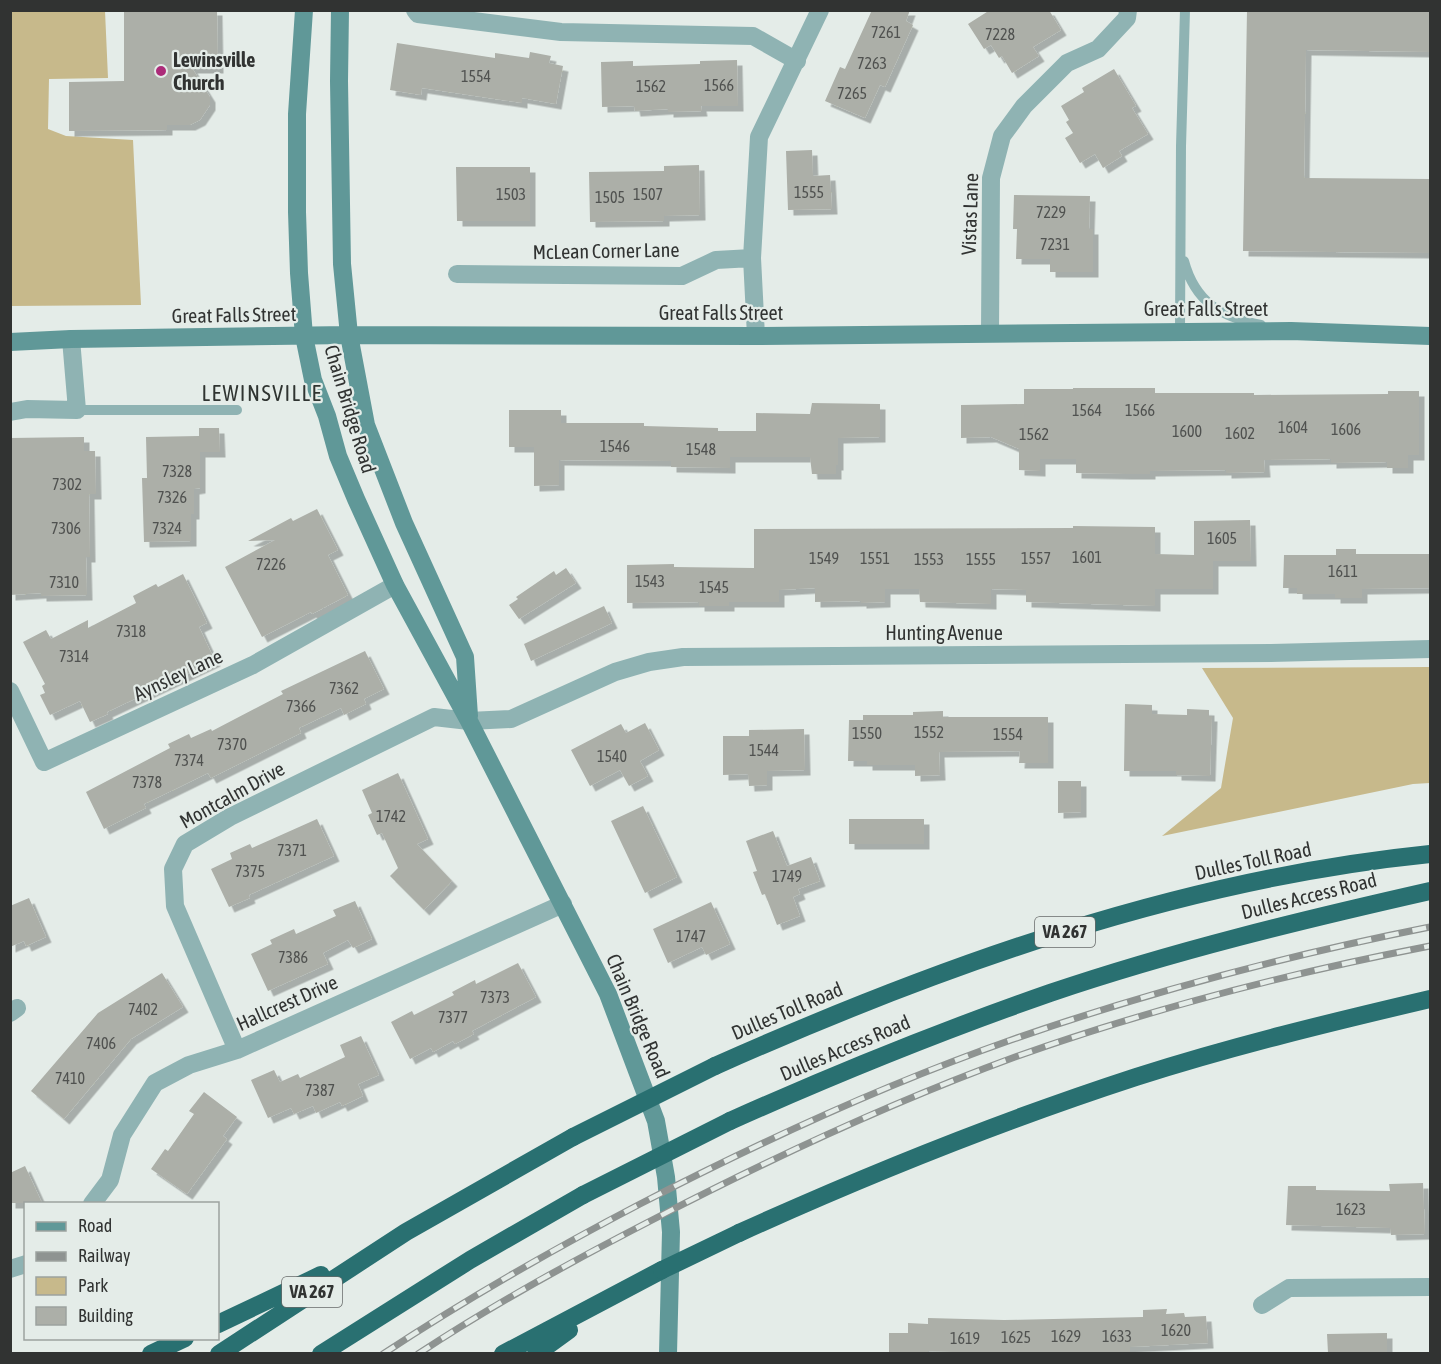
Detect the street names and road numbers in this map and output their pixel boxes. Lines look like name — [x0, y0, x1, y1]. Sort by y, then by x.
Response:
street label: Vistas Lane — [957, 173, 982, 255]
street label: McLean Corner Lane — [532, 238, 680, 263]
street label: Great Falls Street — [1144, 297, 1269, 320]
street label: Great Falls Street — [659, 301, 784, 324]
street label: Great Falls Street — [171, 302, 297, 327]
street label: Chain Bridge Road — [320, 342, 381, 476]
street label: Hunting Avenue — [885, 621, 1003, 644]
street label: Aynsley Lane — [130, 644, 226, 705]
street label: Montcalm Drive — [175, 756, 288, 833]
street label: Dulles Toll Road — [1192, 837, 1313, 884]
street label: Dulles Access Road — [1239, 868, 1379, 923]
road number: VA 267 — [1035, 917, 1095, 947]
street label: Chain Bridge Road — [602, 950, 675, 1081]
street label: Hallcrest Drive — [233, 970, 341, 1035]
street label: Dulles Toll Road — [728, 977, 846, 1044]
street label: Dulles Access Road — [776, 1010, 913, 1085]
road number: VA 267 — [282, 1277, 342, 1307]

